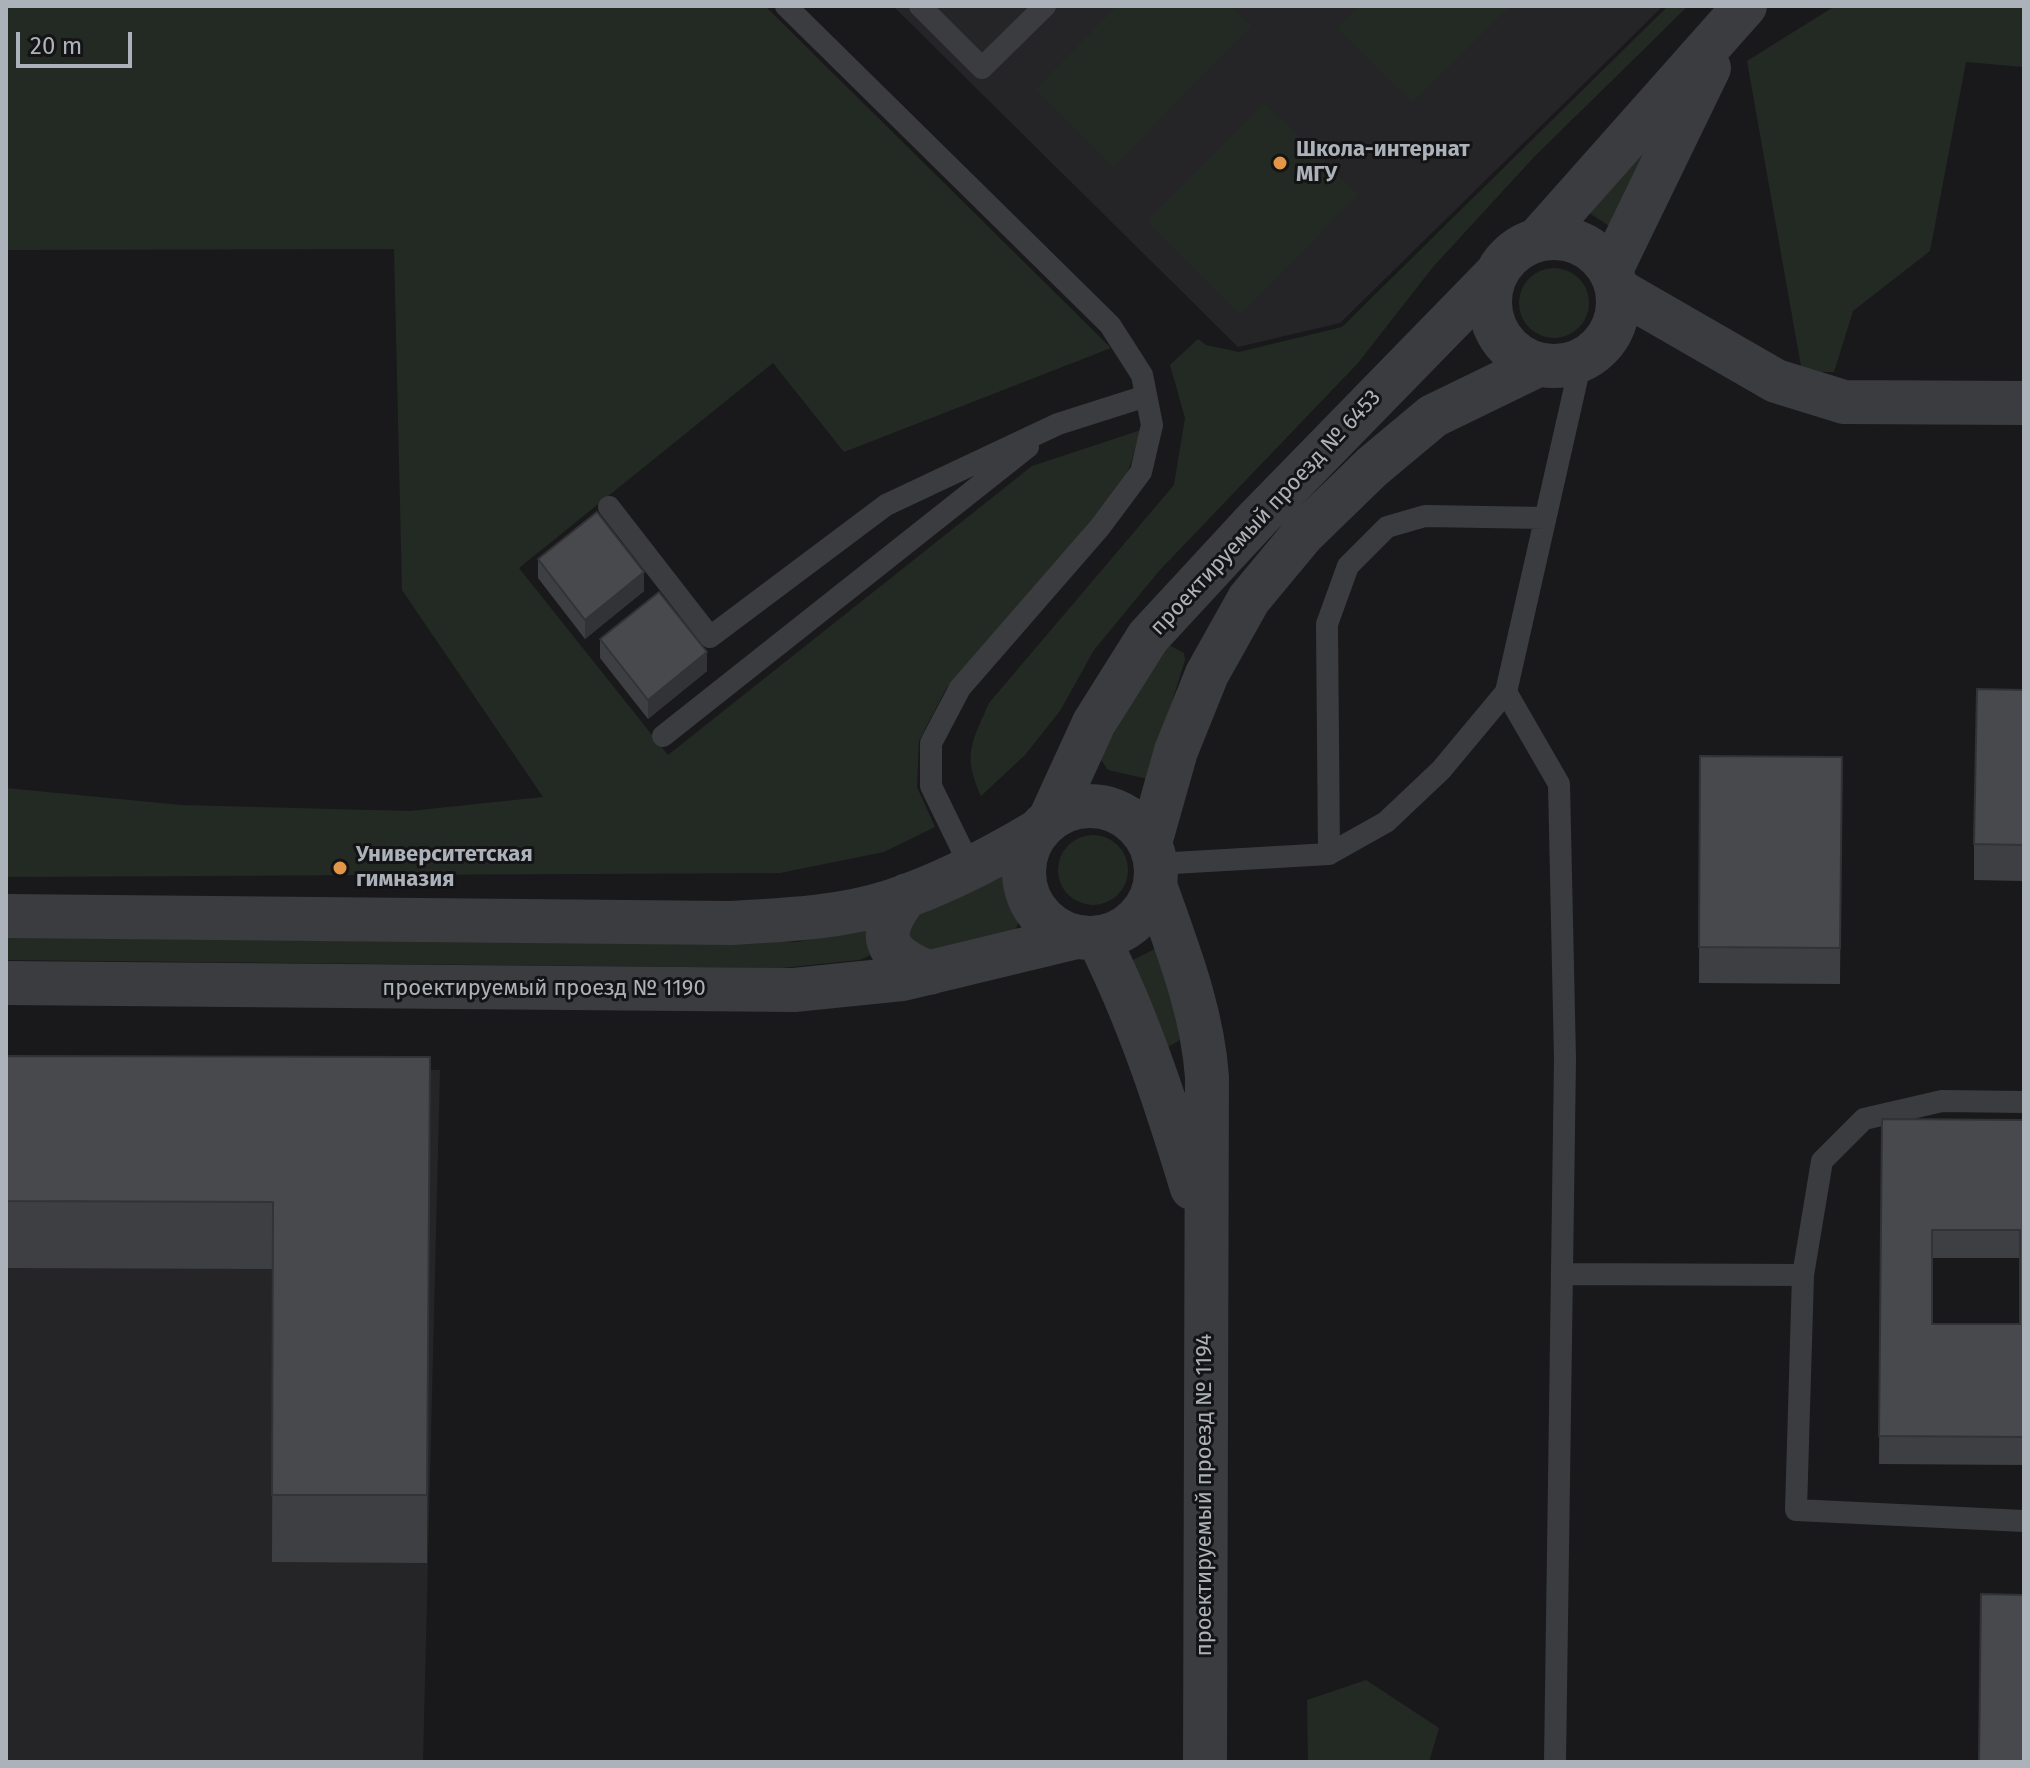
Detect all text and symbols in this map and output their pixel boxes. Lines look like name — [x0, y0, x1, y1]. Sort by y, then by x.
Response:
scale bar — [20, 16, 136, 66]
text: 20 m — [30, 32, 82, 60]
place label: Школа-интернат МГУ — [1296, 137, 1470, 188]
marker: Школа-интернат МГУ — [1271, 154, 1289, 172]
street label: проектируемый проезд № 6453 — [1145, 385, 1387, 641]
place label: Университетская гимназия — [356, 842, 533, 894]
marker: Университетская гимназия — [331, 859, 349, 877]
street label: проектируемый проезд № 1190 — [382, 976, 706, 1002]
street label: проектируемый проезд № 1194 — [1192, 1334, 1218, 1656]

